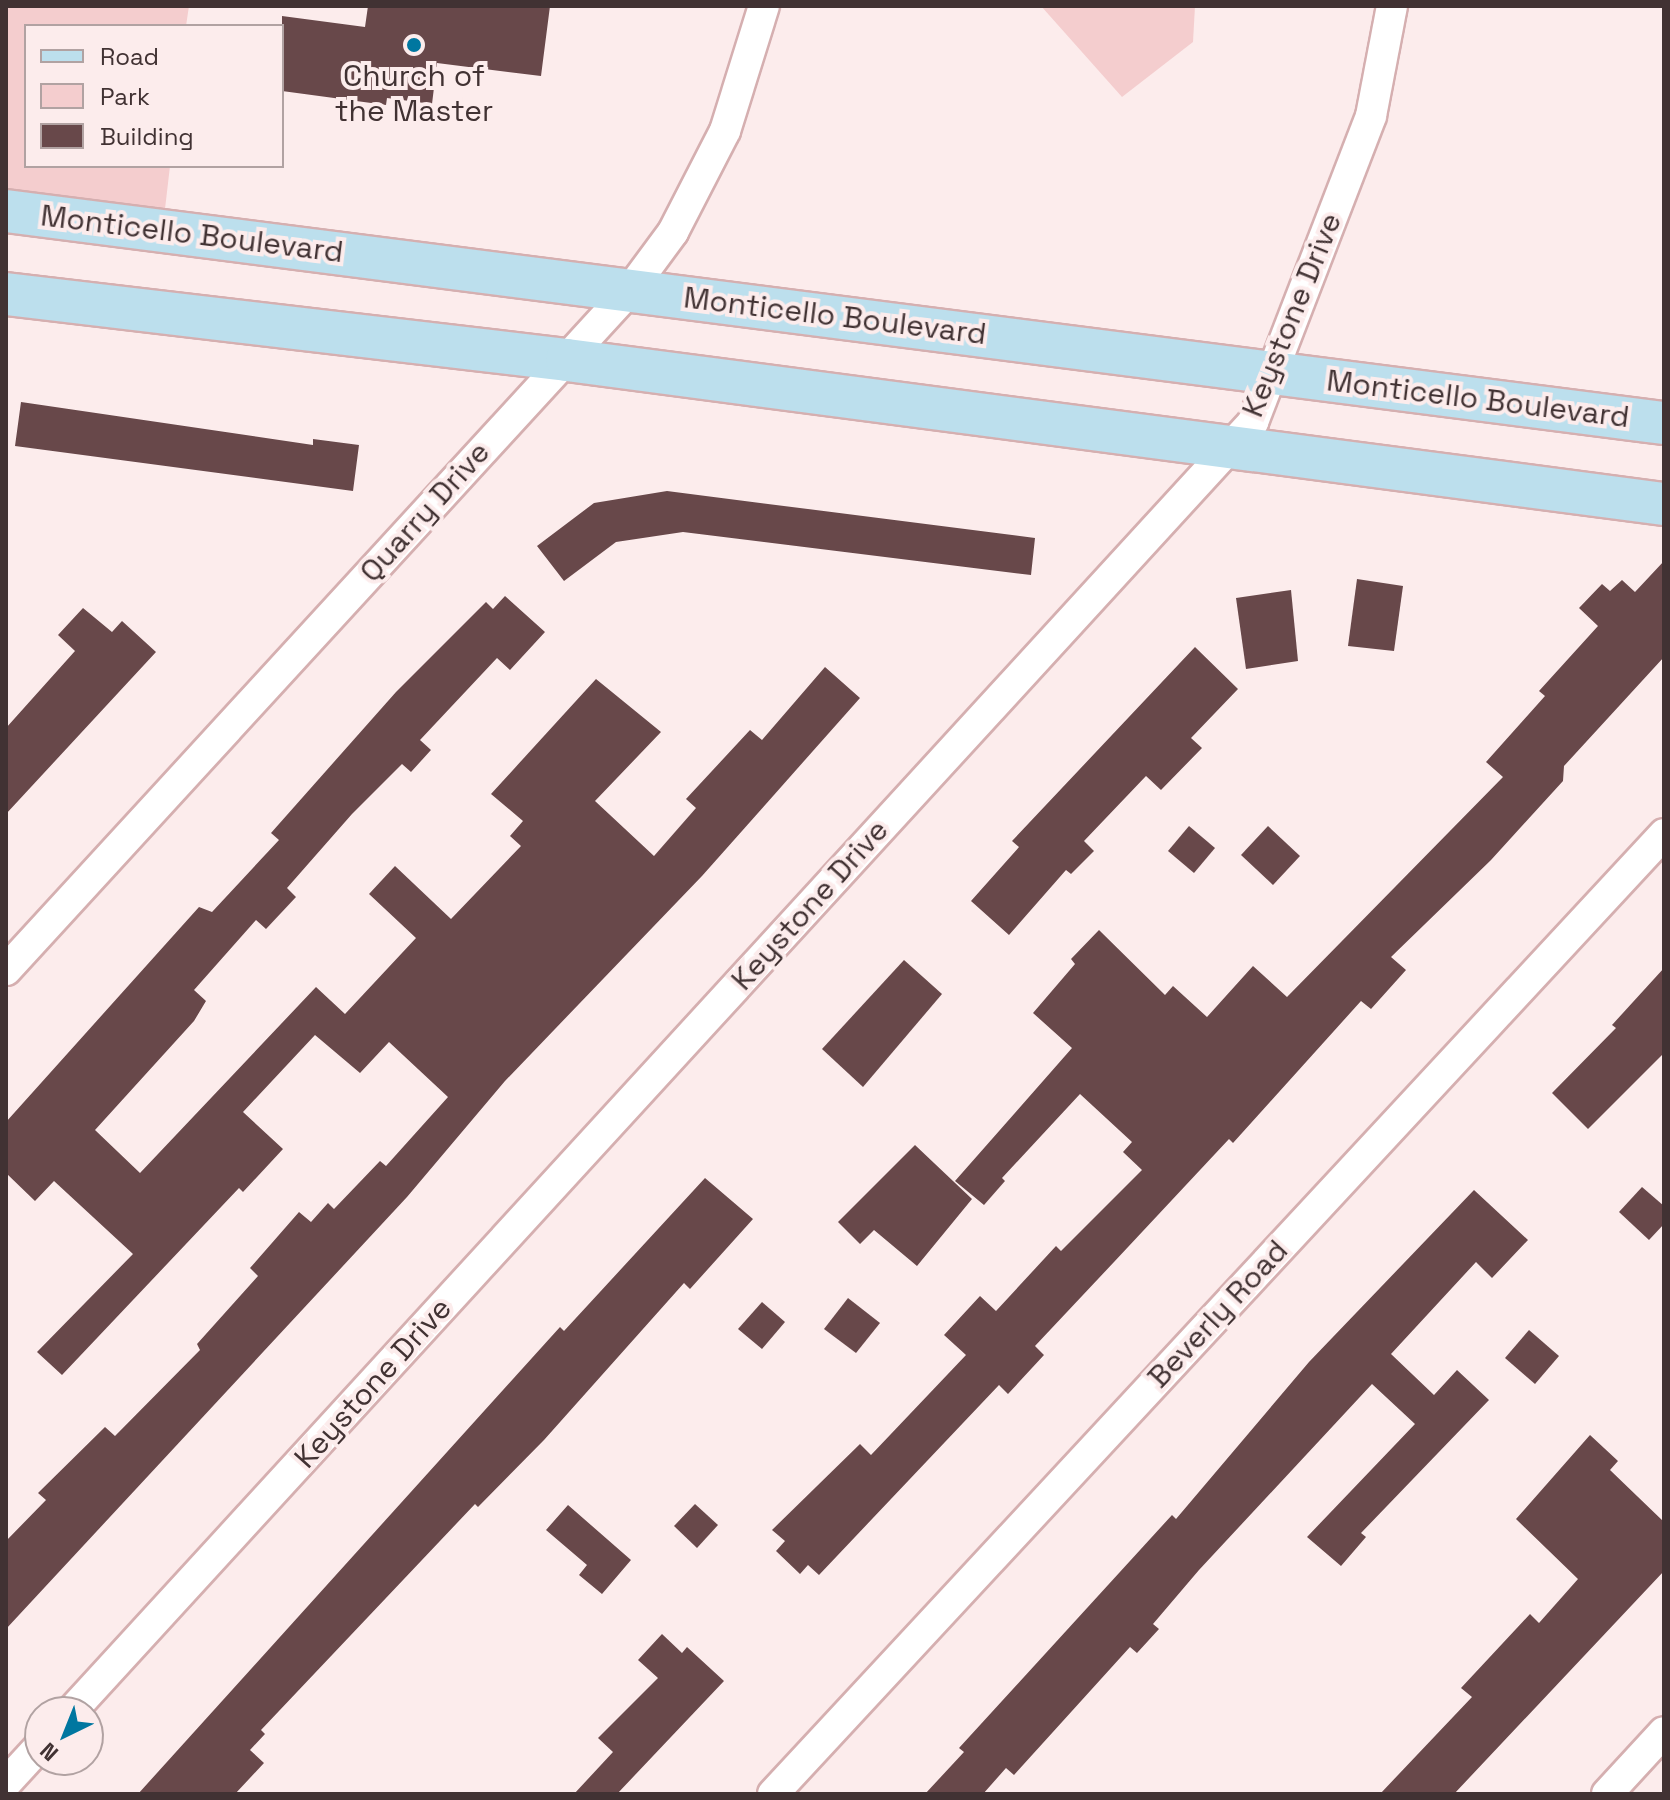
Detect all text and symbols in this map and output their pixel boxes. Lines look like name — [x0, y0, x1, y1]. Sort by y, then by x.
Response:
legend — [24, 24, 284, 168]
marker: Church of the Master — [405, 36, 423, 54]
text: Road — [100, 41, 159, 72]
place label: Church of the Master — [335, 58, 493, 128]
text: Park — [100, 81, 150, 112]
text: Building — [100, 121, 194, 152]
street label: Monticello Boulevard — [39, 198, 345, 270]
street label: Keystone Drive — [1235, 208, 1349, 422]
street label: Monticello Boulevard — [682, 280, 988, 352]
street label: Monticello Boulevard — [1325, 363, 1631, 435]
street label: Quarry Drive — [353, 434, 497, 590]
street label: Keystone Drive — [724, 812, 896, 998]
street label: Beverly Road — [1141, 1233, 1295, 1395]
street label: Keystone Drive — [287, 1290, 459, 1476]
north arrow — [24, 1696, 104, 1776]
text: N — [34, 1737, 64, 1767]

